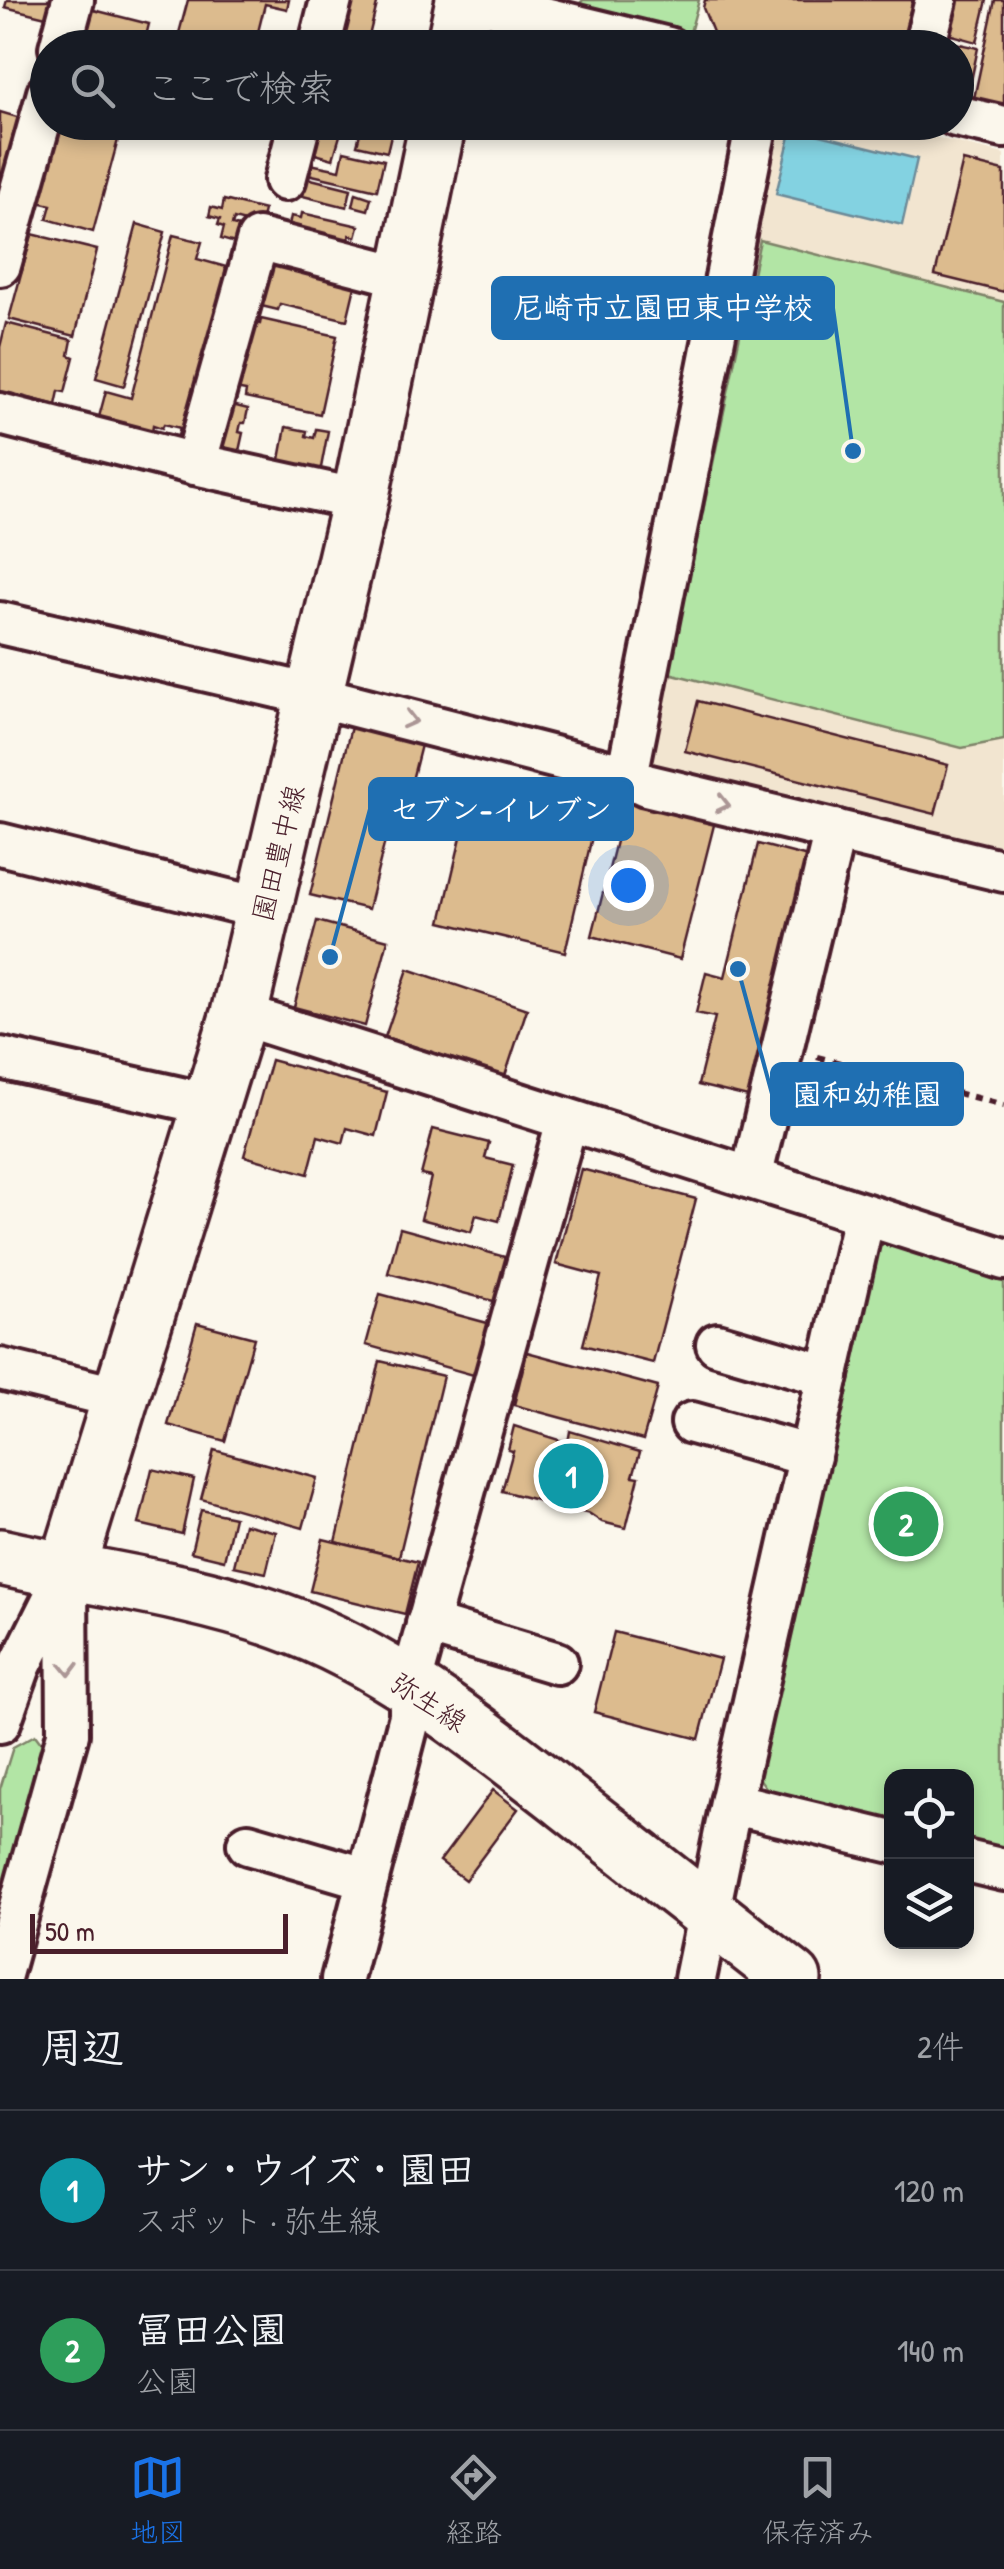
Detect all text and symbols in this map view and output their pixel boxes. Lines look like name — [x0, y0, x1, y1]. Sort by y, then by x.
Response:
search box — [30, 30, 974, 140]
icon: search — [65, 58, 120, 113]
text: ここで検索 — [145, 61, 335, 113]
callout: 尼崎市立園田東中学校 — [493, 278, 833, 338]
text: 尼崎市立園田東中学校 — [513, 287, 813, 327]
one-way arrow — [401, 708, 418, 729]
callout: セブン-イレブン — [370, 779, 632, 839]
street label: 園田豊中線 — [243, 780, 313, 926]
text: セブン-イレブン — [390, 789, 612, 829]
one-way arrow — [714, 792, 731, 813]
your location — [603, 860, 654, 911]
callout: 園和幼稚園 — [772, 1064, 962, 1124]
text: 園和幼稚園 — [792, 1074, 942, 1114]
pin: 1 — [538, 1438, 604, 1514]
pin: 2 — [874, 1486, 938, 1562]
one-way arrow — [58, 1662, 80, 1677]
street label: 弥生線 — [383, 1663, 475, 1741]
map controls — [884, 1769, 974, 1949]
button: locate — [884, 1769, 974, 1859]
button: layers — [884, 1859, 974, 1949]
scale bar — [30, 1909, 288, 1953]
text: 50 m — [45, 1912, 95, 1950]
text: 周辺 — [40, 2018, 124, 2075]
text: 2件 — [917, 2025, 964, 2068]
text: サン・ウイズ・園田 — [135, 2143, 475, 2195]
text: 1 — [67, 2169, 78, 2212]
text: 120 m — [894, 2169, 964, 2212]
text: スポット · 弥生線 — [135, 2199, 380, 2242]
text: 冨田公園 — [135, 2303, 287, 2355]
text: 2 — [65, 2329, 80, 2372]
text: 140 m — [897, 2329, 964, 2372]
text: 公園 — [135, 2359, 199, 2402]
tab: 地図 — [130, 2450, 186, 2551]
tab: 経路 — [446, 2450, 502, 2551]
tab: 保存済み — [762, 2450, 874, 2551]

